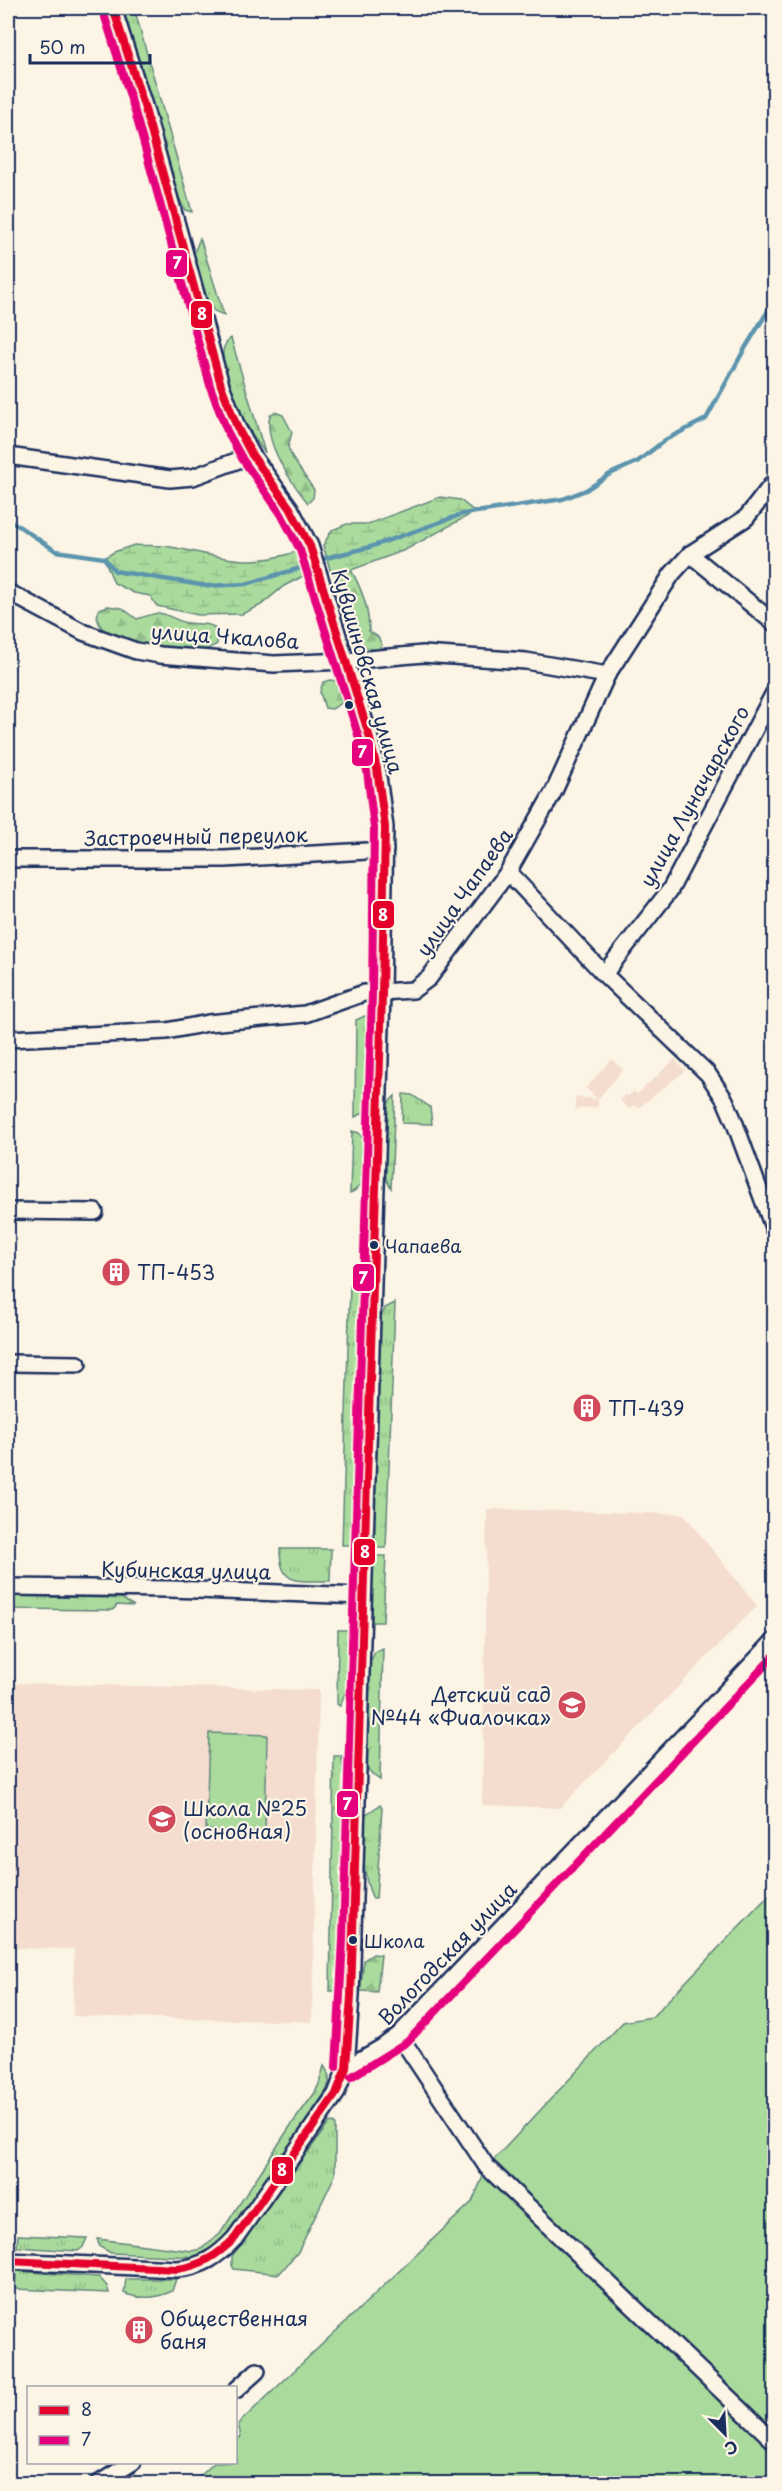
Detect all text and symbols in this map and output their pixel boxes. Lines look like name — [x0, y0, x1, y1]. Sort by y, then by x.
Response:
scale bar — [30, 27, 150, 65]
text: 50 m — [39, 33, 86, 60]
line badge: 7 — [165, 249, 188, 278]
text: 7 — [172, 250, 182, 274]
line badge: 8 — [190, 300, 213, 329]
text: 8 — [197, 301, 207, 325]
street label: Кувшиновская улица — [324, 565, 412, 777]
street label: улица Чкалова — [150, 616, 301, 656]
unlabelled marker — [343, 699, 355, 711]
street label: улица Луначарского — [632, 700, 756, 892]
line badge: 7 — [351, 738, 374, 767]
text: 7 — [357, 739, 367, 763]
street label: Застроечный переулок — [83, 819, 308, 853]
street label: улица Чапаева — [408, 821, 520, 962]
line badge: 8 — [372, 900, 395, 929]
text: 8 — [378, 902, 388, 926]
place label: Чапаева — [385, 1232, 462, 1259]
marker: Чапаева — [368, 1239, 380, 1251]
building icon: ТП-453 — [100, 1256, 132, 1288]
place label: ТП-453 — [137, 1257, 215, 1287]
line badge: 7 — [352, 1263, 375, 1292]
text: 7 — [358, 1265, 368, 1289]
building icon: ТП-439 — [571, 1392, 603, 1424]
place label: ТП-439 — [608, 1393, 684, 1423]
line badge: 8 — [353, 1538, 376, 1566]
text: 8 — [360, 1539, 370, 1563]
street label: Кубинская улица — [101, 1554, 272, 1586]
place label: Детский сад №44 «Фиалочка» — [371, 1679, 551, 1732]
school or university icon: Детский сад №44 «Фиалочка» — [556, 1689, 588, 1721]
line badge: 7 — [336, 1790, 359, 1818]
text: 7 — [342, 1791, 352, 1815]
place label: Школа №25 (основная) — [183, 1793, 307, 1846]
school or university icon: Школа №25 (основная) — [146, 1803, 178, 1835]
street label: Вологодская улица — [371, 1874, 524, 2031]
place label: Школа — [364, 1927, 425, 1954]
marker: Школа — [347, 1934, 359, 1946]
line badge: 8 — [271, 2156, 294, 2185]
text: 8 — [277, 2157, 287, 2181]
place label: Общественная баня — [160, 2303, 308, 2356]
building icon: Общественная баня — [123, 2314, 155, 2346]
legend — [27, 2386, 237, 2464]
text: 8 — [81, 2395, 92, 2422]
north arrow — [695, 2404, 755, 2464]
text: 7 — [81, 2425, 91, 2452]
text: С — [721, 2435, 742, 2462]

